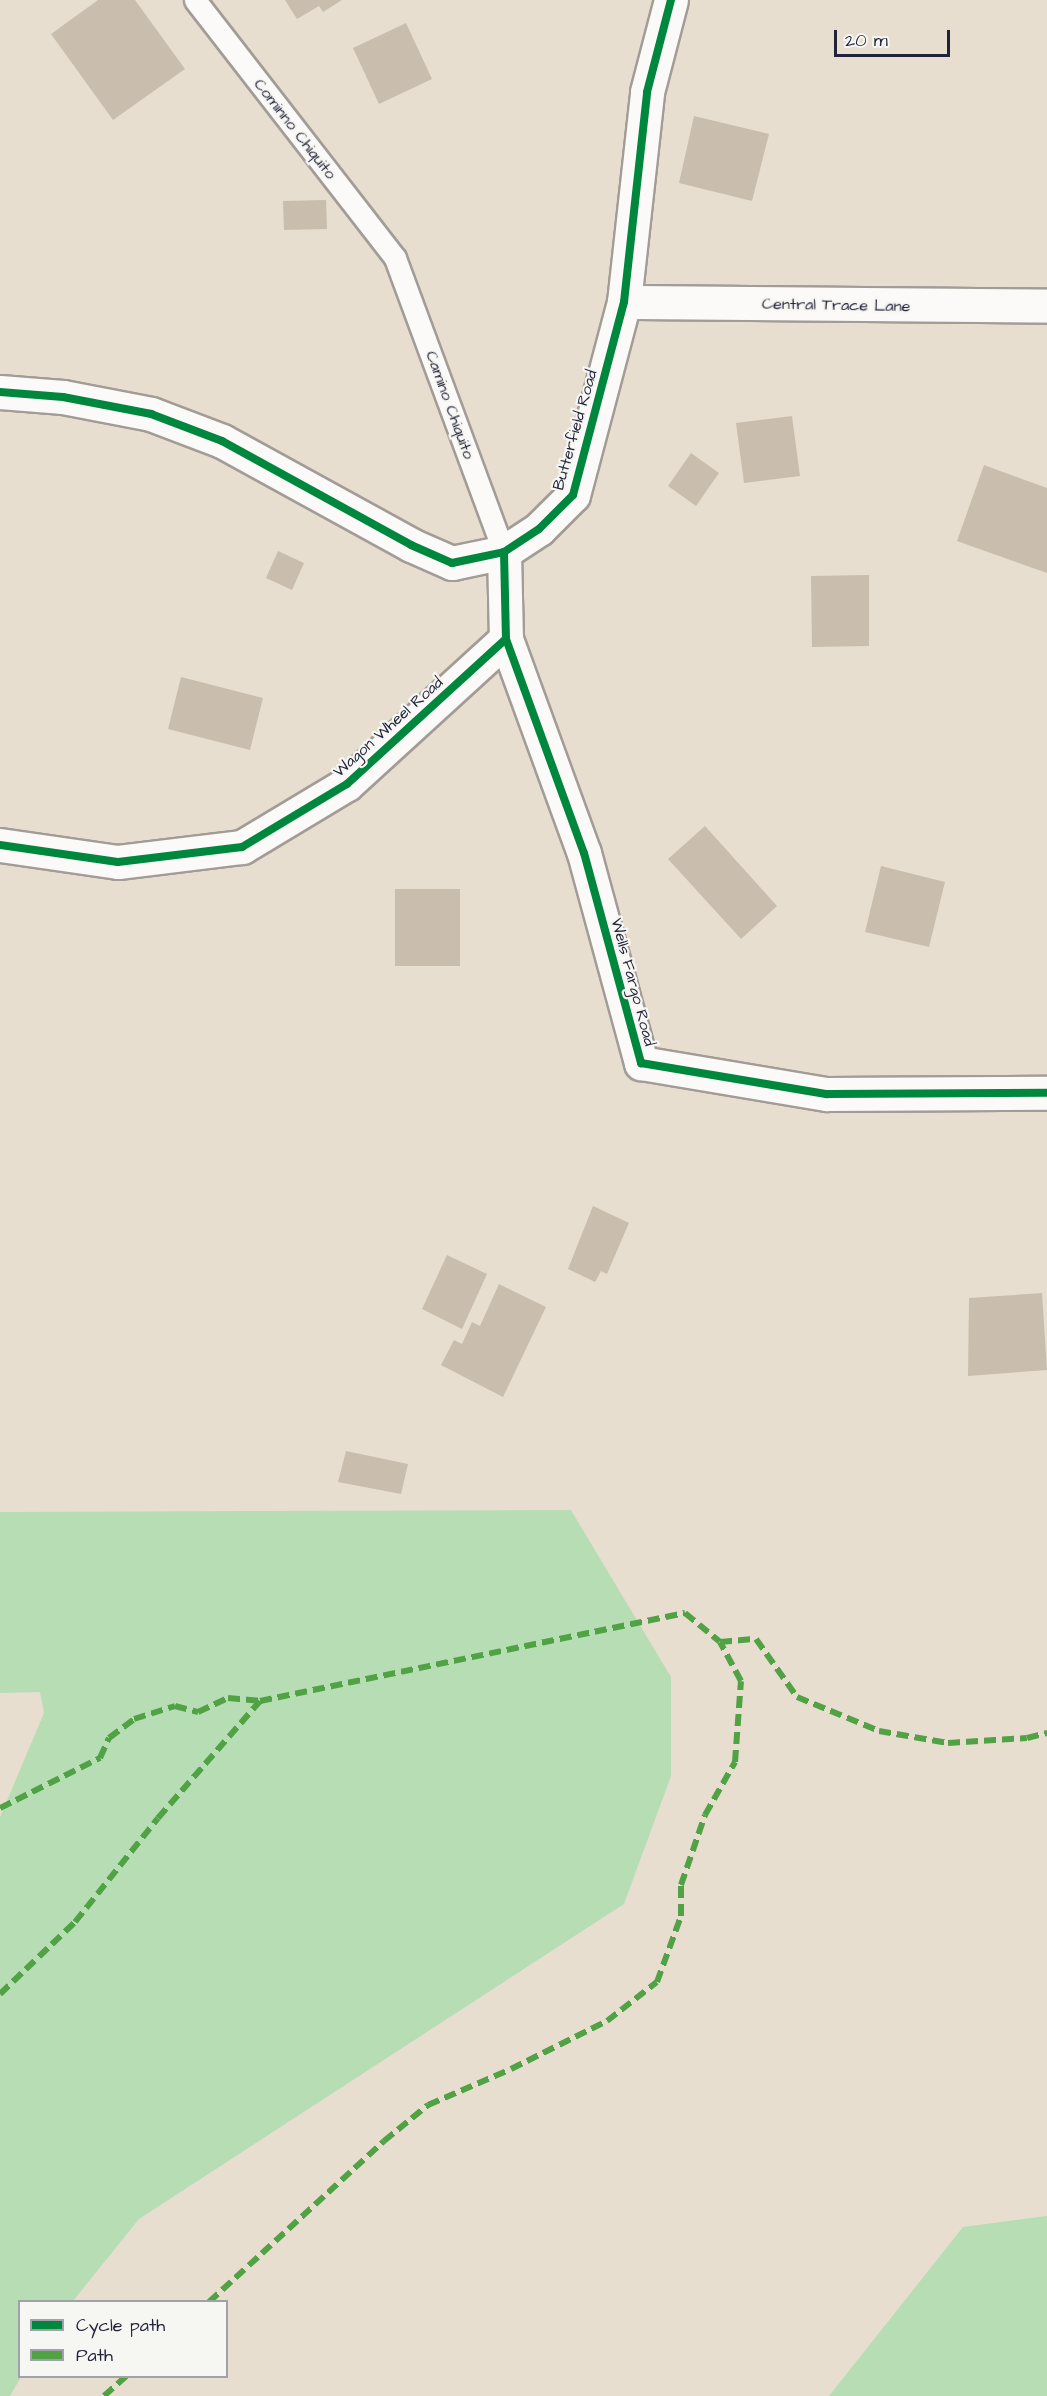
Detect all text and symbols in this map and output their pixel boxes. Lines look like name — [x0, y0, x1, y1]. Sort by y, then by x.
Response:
scale bar — [837, 18, 952, 56]
text: 20 m — [845, 28, 888, 53]
street label: Cominno Chiquito — [250, 75, 340, 183]
street label: Central Trace Lane — [762, 294, 910, 316]
street label: Camino Chiquito — [422, 348, 478, 462]
street label: Butterfield Road — [549, 368, 601, 492]
street label: Wagon Wheel Road — [329, 673, 447, 781]
street label: Wells Fargo Road — [607, 916, 659, 1048]
legend — [18, 2300, 228, 2378]
text: Cycle path — [76, 2313, 165, 2338]
text: Path — [76, 2343, 113, 2368]

